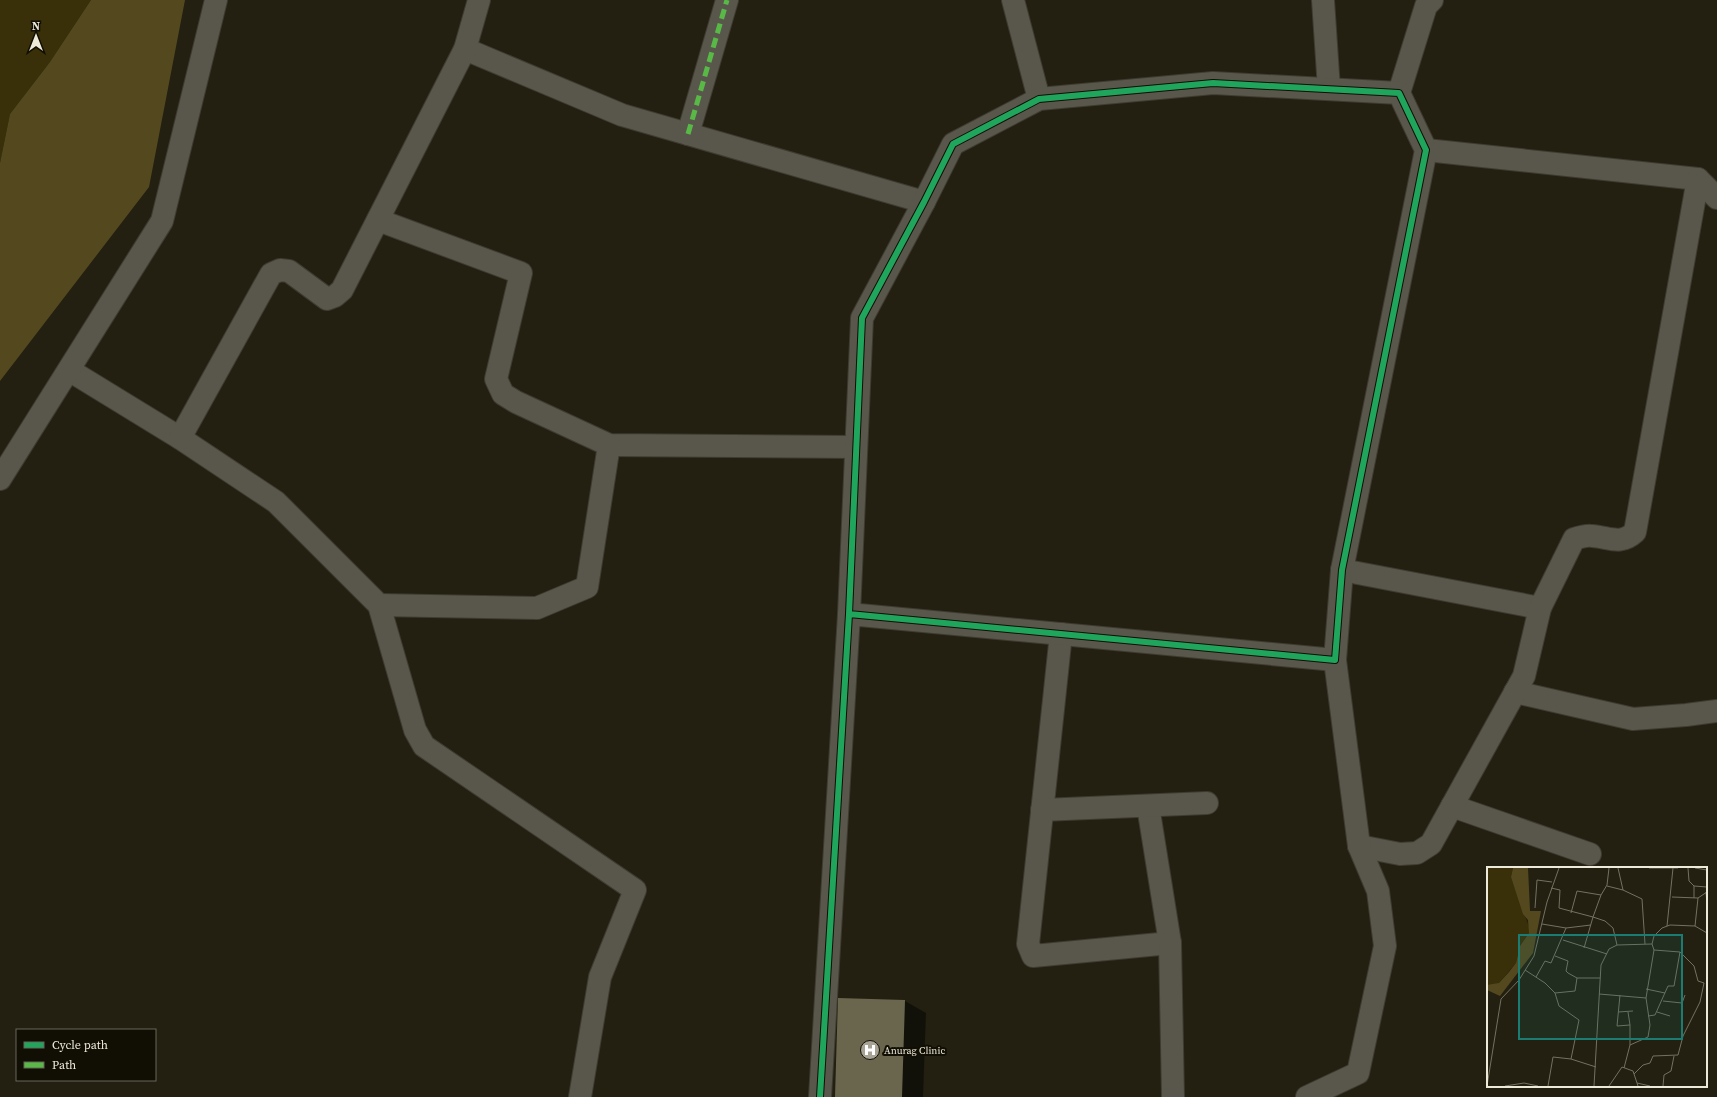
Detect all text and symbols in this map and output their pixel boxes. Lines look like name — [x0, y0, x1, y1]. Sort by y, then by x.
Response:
north arrow — [16, 16, 56, 56]
text: N — [32, 19, 40, 34]
inset map — [1487, 867, 1707, 1087]
legend — [16, 1029, 156, 1081]
text: Cycle path — [52, 1037, 108, 1053]
hospital icon: Anurag Clinic — [859, 1039, 881, 1061]
place label: Anurag Clinic — [884, 1044, 945, 1057]
text: Path — [52, 1057, 76, 1073]

